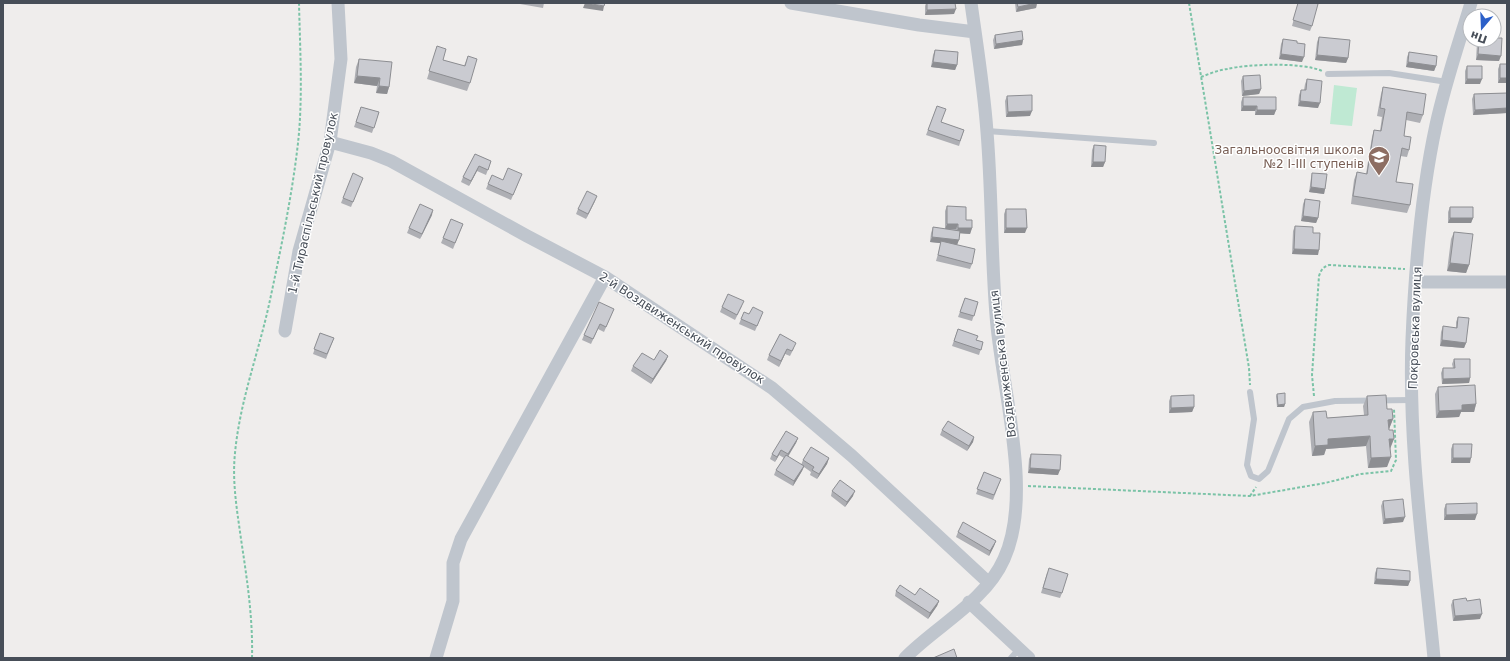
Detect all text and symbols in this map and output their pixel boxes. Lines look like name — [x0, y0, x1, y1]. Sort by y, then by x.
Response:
north arrow — [1462, 8, 1502, 48]
text: Пн — [1469, 28, 1489, 46]
street label: 1-й Тираспільський провулок — [285, 111, 341, 295]
place label: Загальноосвітня школа №2 I-III ступенів — [1215, 143, 1364, 171]
school or university icon: Загальноосвітня школа №2 I-III ступенів — [1366, 144, 1392, 177]
street label: Покровська вулиця — [1406, 266, 1424, 390]
street label: 2-й Воздвиженський провулок — [597, 269, 767, 387]
street label: Воздвиженська вулиця — [987, 290, 1019, 438]

